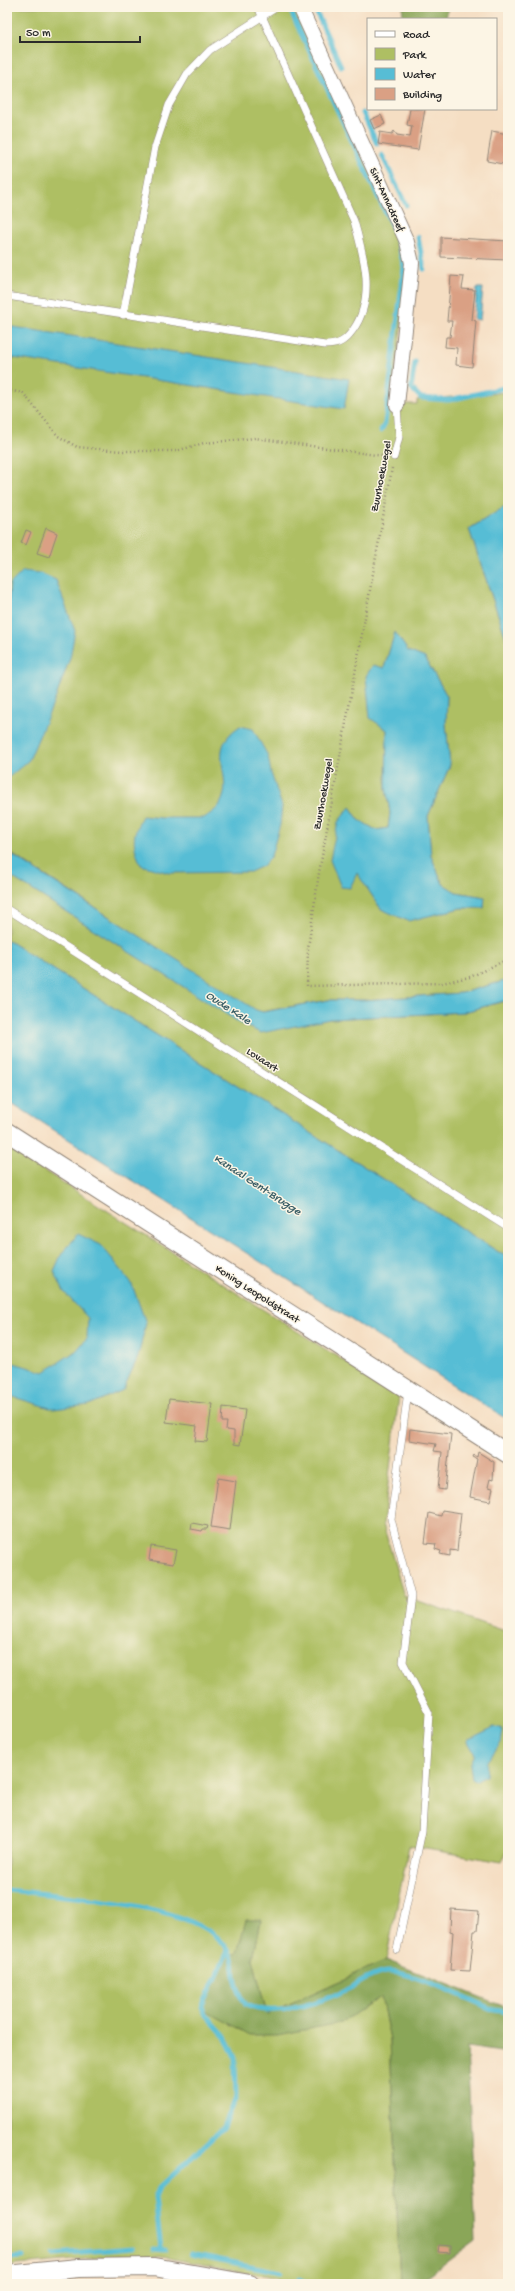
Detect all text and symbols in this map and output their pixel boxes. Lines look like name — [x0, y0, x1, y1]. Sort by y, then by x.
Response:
scale bar — [20, 18, 140, 44]
legend — [367, 18, 497, 110]
text: 50 m — [26, 27, 51, 41]
text: Road — [403, 29, 430, 43]
text: Park — [402, 49, 428, 63]
text: Water — [403, 69, 437, 83]
text: Building — [402, 89, 442, 103]
street label: Sint-Annadreef — [366, 166, 408, 235]
street label: Zuurhoekwegel — [369, 439, 395, 513]
street label: Zuurhoekwegel — [312, 757, 336, 831]
water label: Oude Kale — [203, 989, 254, 1029]
street label: Lovaart — [244, 1046, 281, 1076]
water label: Kanaal Gent-Brugge — [210, 1152, 304, 1220]
street label: Koning Leopoldstraat — [213, 1263, 303, 1327]

